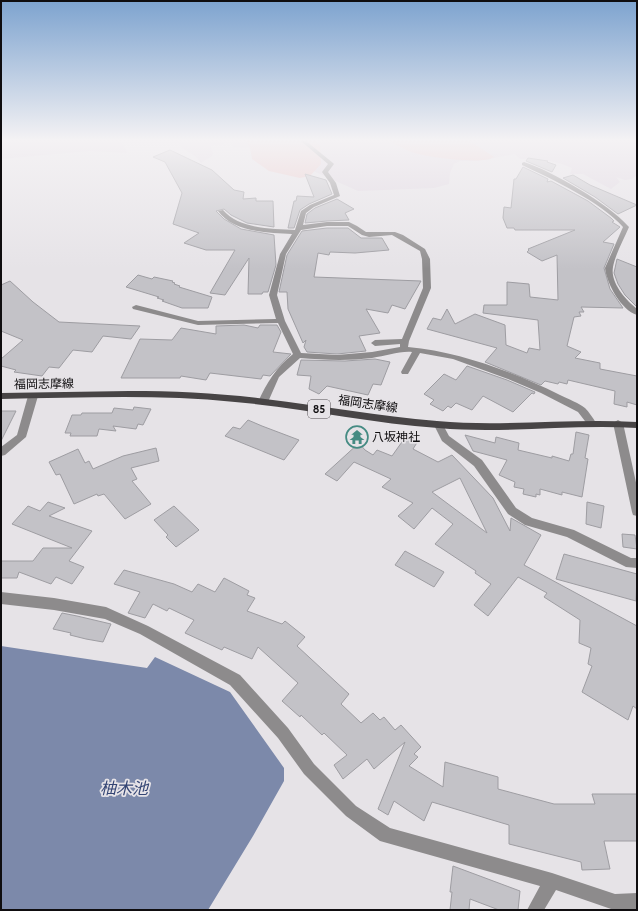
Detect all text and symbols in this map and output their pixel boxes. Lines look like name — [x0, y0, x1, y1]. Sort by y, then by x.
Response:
street label: 福岡志摩線 — [14, 375, 74, 392]
street label: 福岡志摩線 — [337, 392, 399, 415]
road number: 85 — [308, 400, 330, 418]
temple icon: 八坂神社 — [344, 424, 370, 450]
place label: 八坂神社 — [372, 429, 420, 444]
water label: 柚木池 — [100, 779, 150, 798]

